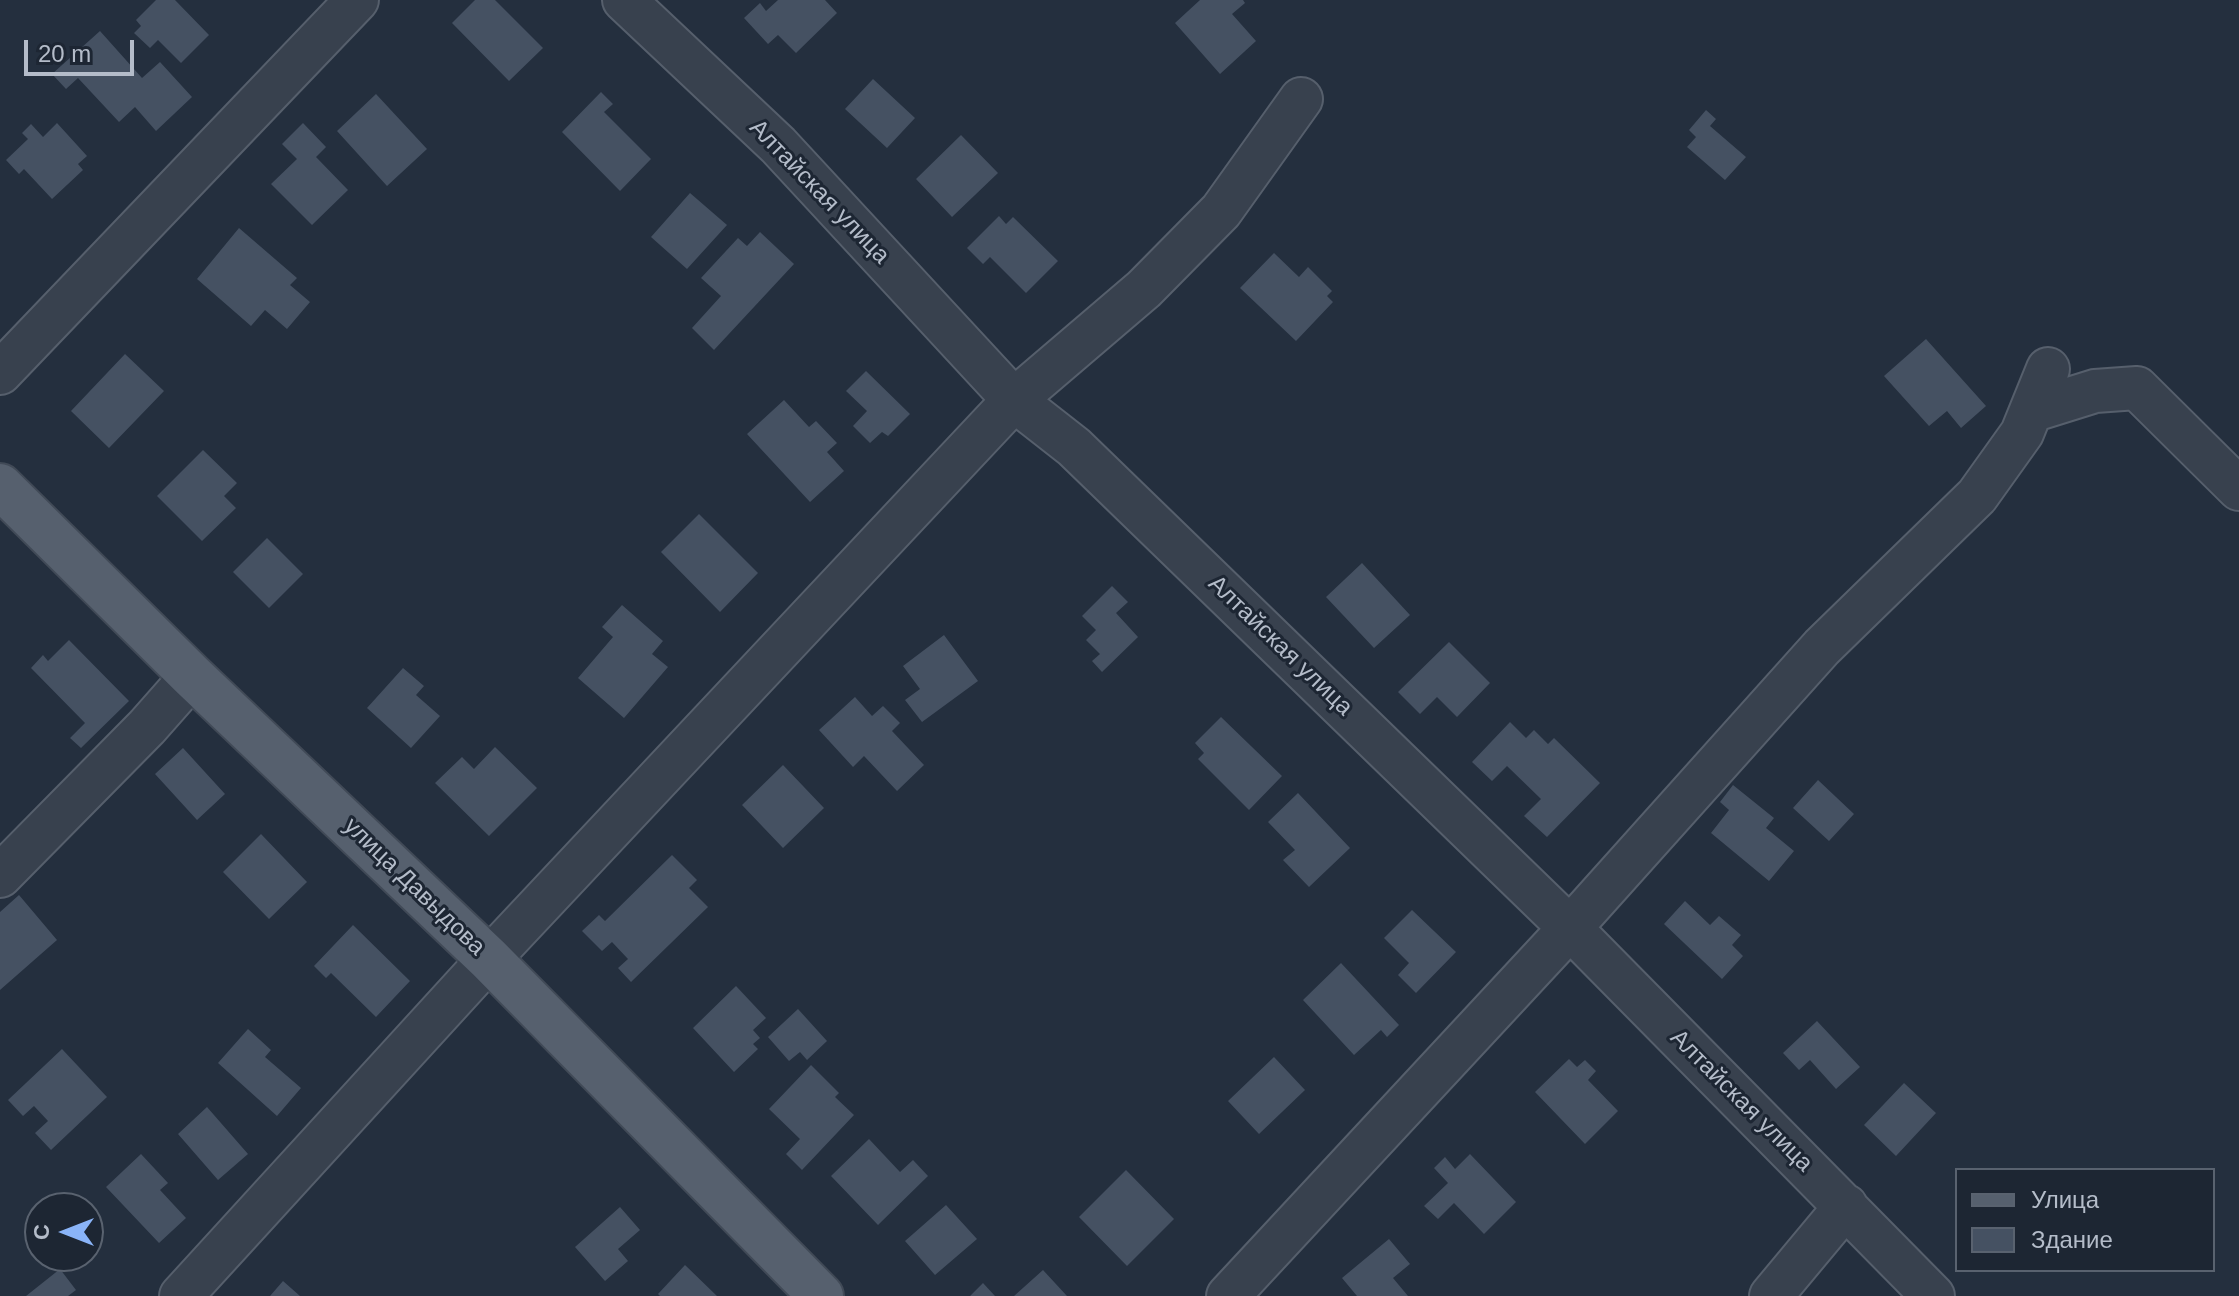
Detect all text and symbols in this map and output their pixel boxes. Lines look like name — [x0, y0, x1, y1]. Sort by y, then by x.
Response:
scale bar — [28, 24, 138, 74]
text: 20 m — [38, 40, 91, 67]
street label: Алтайская улица — [743, 114, 895, 270]
street label: Алтайская улица — [1202, 570, 1358, 722]
street label: улица Давыдова — [337, 812, 491, 962]
street label: Алтайская улица — [1664, 1024, 1818, 1178]
legend — [1955, 1168, 2215, 1272]
text: Улица — [2031, 1186, 2099, 1213]
north arrow — [24, 1192, 104, 1272]
text: С — [29, 1224, 54, 1240]
text: Здание — [2031, 1226, 2113, 1253]

